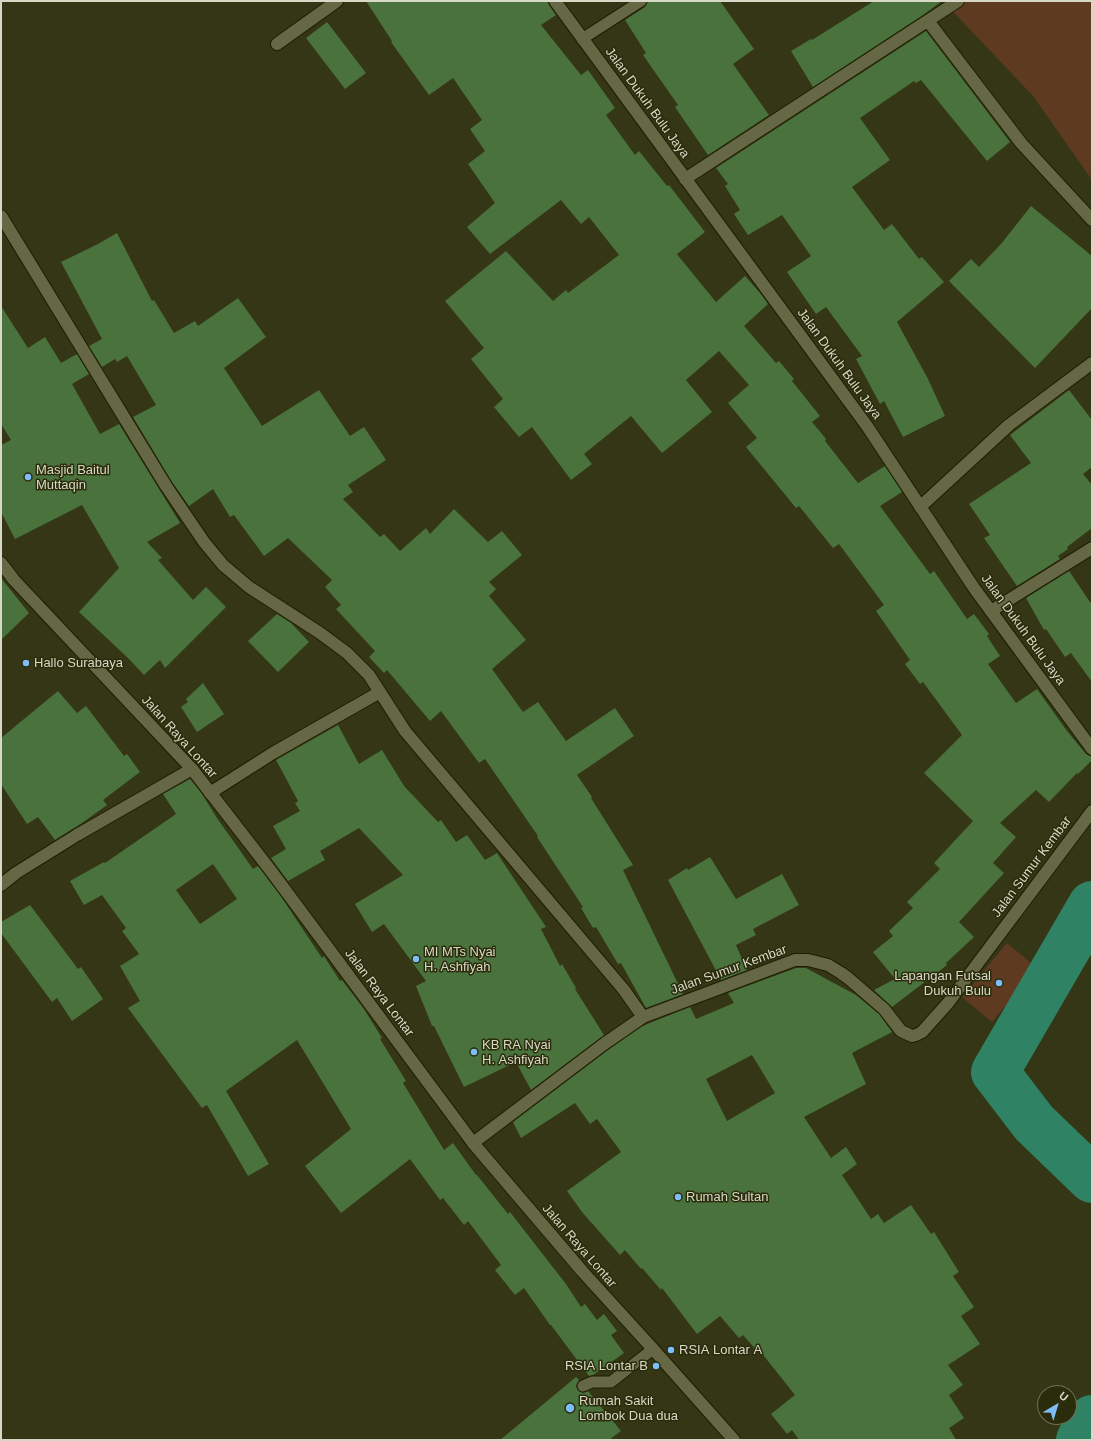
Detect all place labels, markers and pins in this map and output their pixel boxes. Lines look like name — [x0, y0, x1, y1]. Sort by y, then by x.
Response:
place label: Masjid Baitul Muttaqin — [36, 462, 110, 493]
marker: Masjid Baitul Muttaqin — [23, 472, 33, 482]
place label: Hallo Surabaya — [34, 655, 123, 671]
marker: Hallo Surabaya — [21, 658, 31, 668]
place label: MI MTs Nyai H. Ashfiyah — [424, 944, 496, 975]
marker: MI MTs Nyai H. Ashfiyah — [411, 954, 421, 964]
place label: Lapangan Futsal Dukuh Bulu — [894, 968, 991, 999]
marker: Lapangan Futsal Dukuh Bulu — [994, 978, 1004, 988]
place label: KB RA Nyai H. Ashfiyah — [482, 1037, 551, 1068]
marker: KB RA Nyai H. Ashfiyah — [469, 1047, 479, 1057]
place label: Rumah Sultan — [686, 1189, 768, 1205]
marker: Rumah Sultan — [673, 1192, 683, 1202]
place label: RSIA Lontar A — [679, 1342, 762, 1358]
marker: RSIA Lontar A — [666, 1345, 676, 1355]
place label: RSIA Lontar B — [565, 1358, 648, 1374]
marker: RSIA Lontar B — [651, 1361, 661, 1371]
place label: Rumah Sakit Lombok Dua dua — [579, 1393, 678, 1424]
marker: Rumah Sakit Lombok Dua dua — [564, 1402, 576, 1414]

